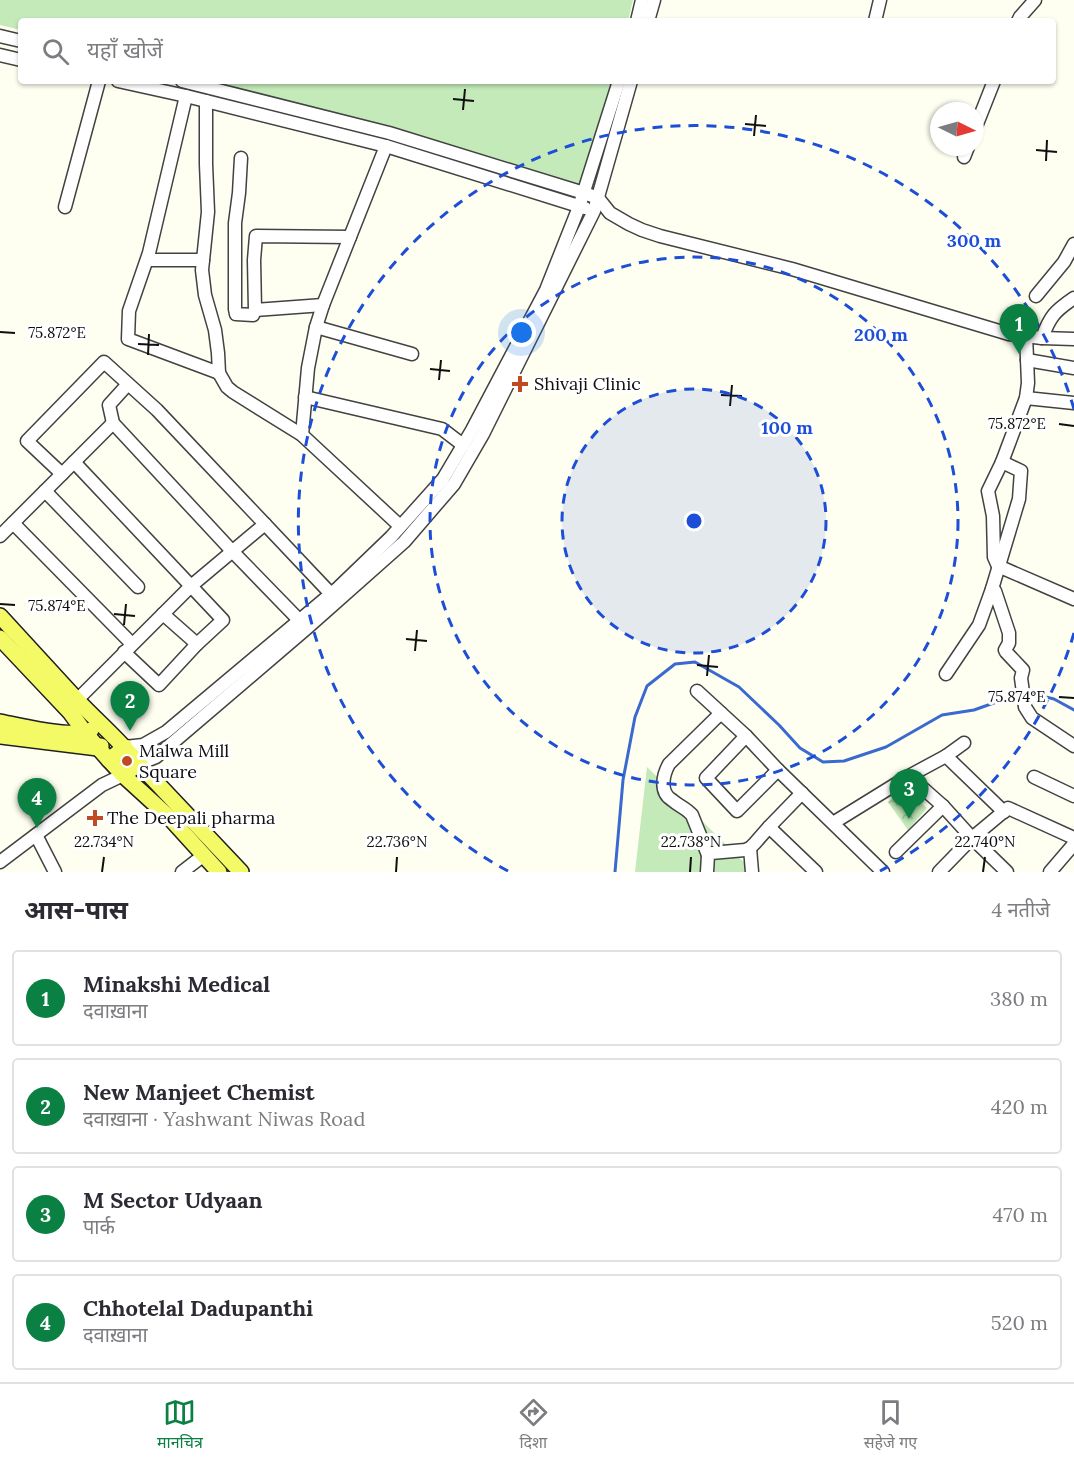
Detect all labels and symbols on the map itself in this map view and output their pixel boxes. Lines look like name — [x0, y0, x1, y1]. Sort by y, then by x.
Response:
north arrow — [930, 102, 984, 156]
text: 300 m — [947, 229, 1002, 252]
pin: 1 — [1000, 304, 1038, 354]
your location — [507, 318, 536, 347]
text: 75.872°E — [28, 323, 86, 342]
text: 200 m — [854, 323, 908, 346]
place label: Shivaji Clinic — [534, 372, 641, 395]
marker: Shivaji Clinic — [511, 375, 529, 393]
text: 75.872°E — [988, 414, 1046, 433]
text: 100 m — [761, 416, 813, 439]
centre of rings — [684, 511, 704, 531]
text: 75.874°E — [28, 596, 86, 615]
pin: 2 — [110, 682, 150, 731]
text: 75.874°E — [988, 687, 1046, 706]
place label: Malwa Mill Square — [139, 739, 229, 783]
marker: Malwa Mill Square — [120, 754, 134, 768]
pin: 3 — [890, 770, 928, 819]
pin: 4 — [18, 778, 57, 828]
place label: The Deepali pharma — [107, 806, 275, 829]
marker: The Deepali pharma — [88, 811, 102, 825]
text: 22.734°N — [74, 832, 134, 851]
text: 22.736°N — [367, 832, 427, 851]
text: 22.738°N — [661, 832, 721, 851]
text: 22.740°N — [955, 832, 1015, 851]

